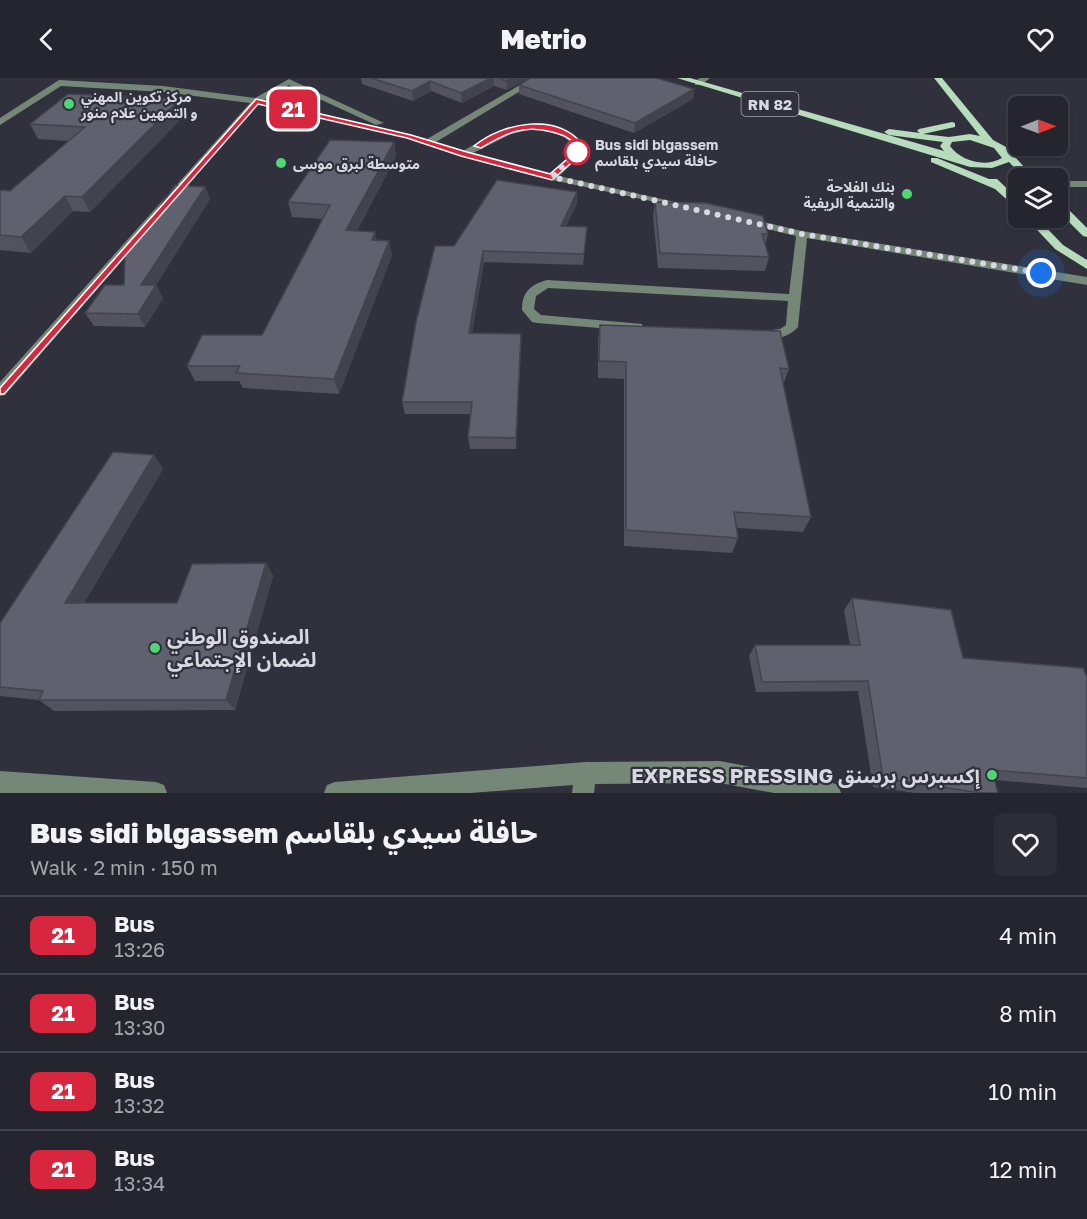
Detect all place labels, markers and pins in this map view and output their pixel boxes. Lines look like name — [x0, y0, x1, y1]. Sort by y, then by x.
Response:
place label: مركز تكوين المهني و التمهين علام منور — [80, 88, 198, 124]
marker: مركز تكوين المهني و التمهين علام منور — [62, 97, 76, 111]
place label: Bus sidi blgassem حافلة سيدي بلقاسم — [595, 136, 718, 172]
marker: Bus sidi blgassem حافلة سيدي بلقاسم — [564, 139, 590, 165]
place label: متوسطة لبرق موسى — [293, 155, 420, 173]
marker: متوسطة لبرق موسى — [274, 156, 288, 170]
place label: بنك الفلاحة والتنمية الريفية — [803, 178, 895, 212]
marker: بنك الفلاحة والتنمية الريفية — [900, 187, 914, 201]
place label: الصندوق الوطني لضمان الإجتماعي — [167, 624, 317, 677]
marker: الصندوق الوطني لضمان الإجتماعي — [148, 641, 162, 655]
place label: EXPRESS PRESSING إكسبرس برسنق — [631, 763, 980, 790]
marker: EXPRESS PRESSING إكسبرس برسنق — [985, 768, 999, 782]

